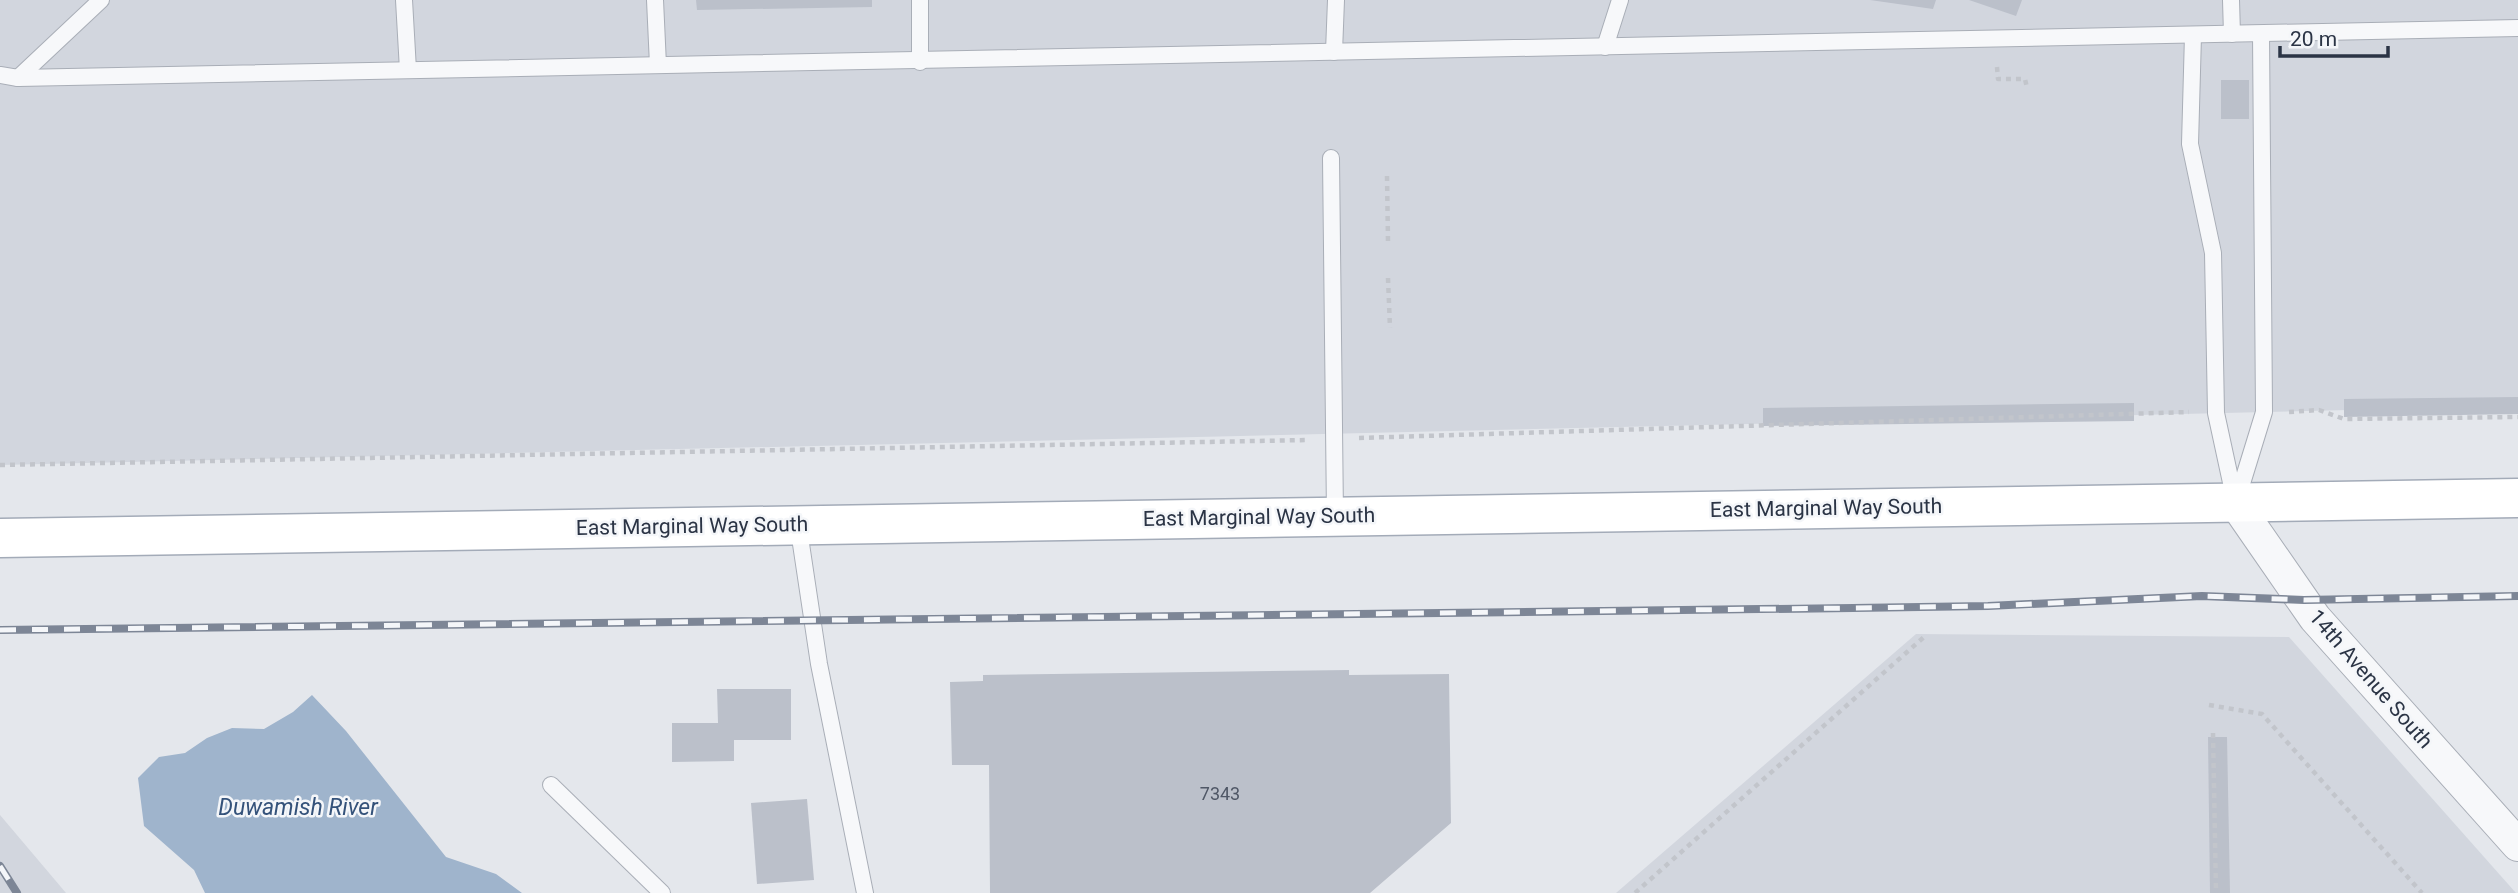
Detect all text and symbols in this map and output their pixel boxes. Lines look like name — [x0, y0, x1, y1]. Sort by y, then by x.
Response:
scale bar — [2280, 14, 2388, 58]
text: 20 m — [2290, 27, 2337, 51]
street label: East Marginal Way South — [1710, 494, 1942, 522]
street label: East Marginal Way South — [1143, 503, 1375, 531]
street label: East Marginal Way South — [576, 512, 808, 540]
street label: 14th Avenue South — [2304, 605, 2438, 753]
house number: 7343 — [1200, 783, 1240, 804]
water label: Duwamish River — [218, 794, 379, 821]

